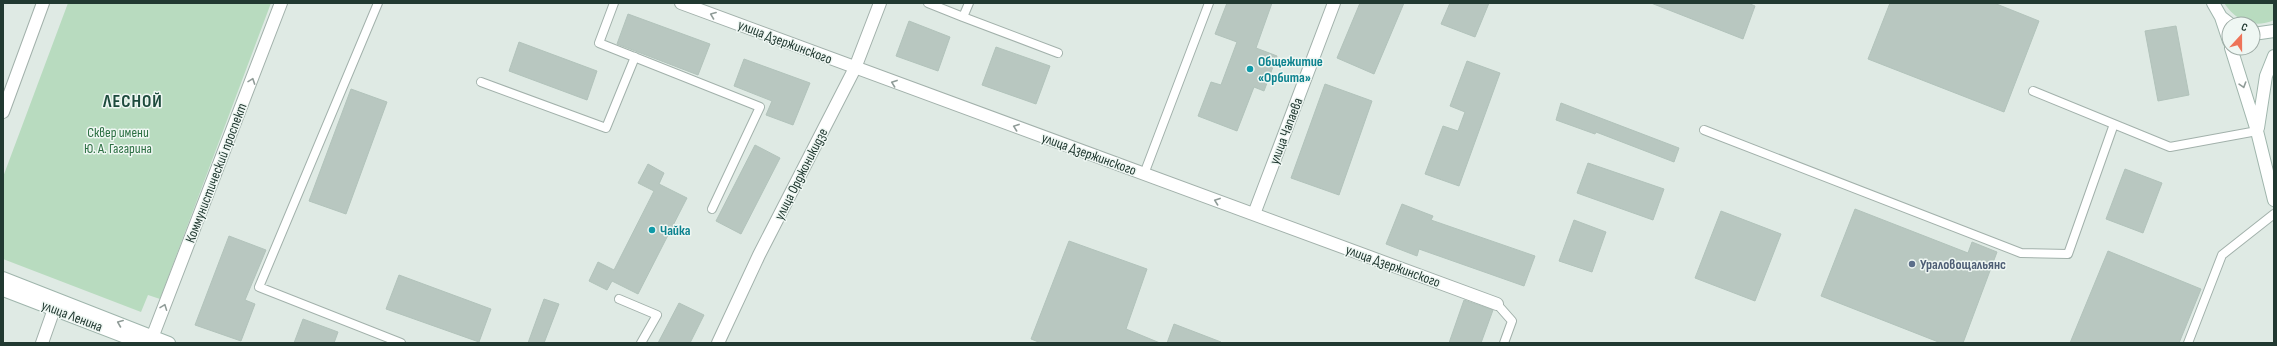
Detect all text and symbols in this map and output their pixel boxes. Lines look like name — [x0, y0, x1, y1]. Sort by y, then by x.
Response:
one-way arrow — [710, 12, 717, 20]
street label: улица Дзержинского — [736, 16, 835, 68]
north arrow — [2221, 16, 2261, 56]
text: С — [2239, 20, 2250, 34]
place label: Общежитие «Орбита» — [1258, 53, 1323, 86]
marker: Общежитие «Орбита» — [1245, 64, 1255, 74]
one-way arrow — [247, 78, 255, 85]
one-way arrow — [891, 79, 898, 87]
one-way arrow — [2238, 82, 2247, 89]
district label: ЛЕСНОЙ — [102, 91, 163, 112]
street label: улица Чапаева — [1266, 95, 1306, 167]
street label: Коммунистический проспект — [182, 101, 250, 245]
park label: Сквер имени Ю. А. Гагарина — [84, 124, 152, 157]
one-way arrow — [1013, 124, 1020, 132]
street label: улица Орджоникидзе — [771, 125, 831, 223]
street label: улица Дзержинского — [1039, 129, 1139, 179]
one-way arrow — [1214, 197, 1221, 205]
place label: Чайка — [660, 222, 691, 239]
marker: Чайка — [647, 225, 657, 235]
street label: улица Дзержинского — [1343, 241, 1443, 291]
place label: Ураловощальянс — [1920, 256, 2006, 273]
marker: Ураловощальянс — [1907, 259, 1917, 269]
street label: улица Ленина — [39, 297, 105, 335]
one-way arrow — [159, 303, 167, 311]
one-way arrow — [116, 320, 123, 328]

